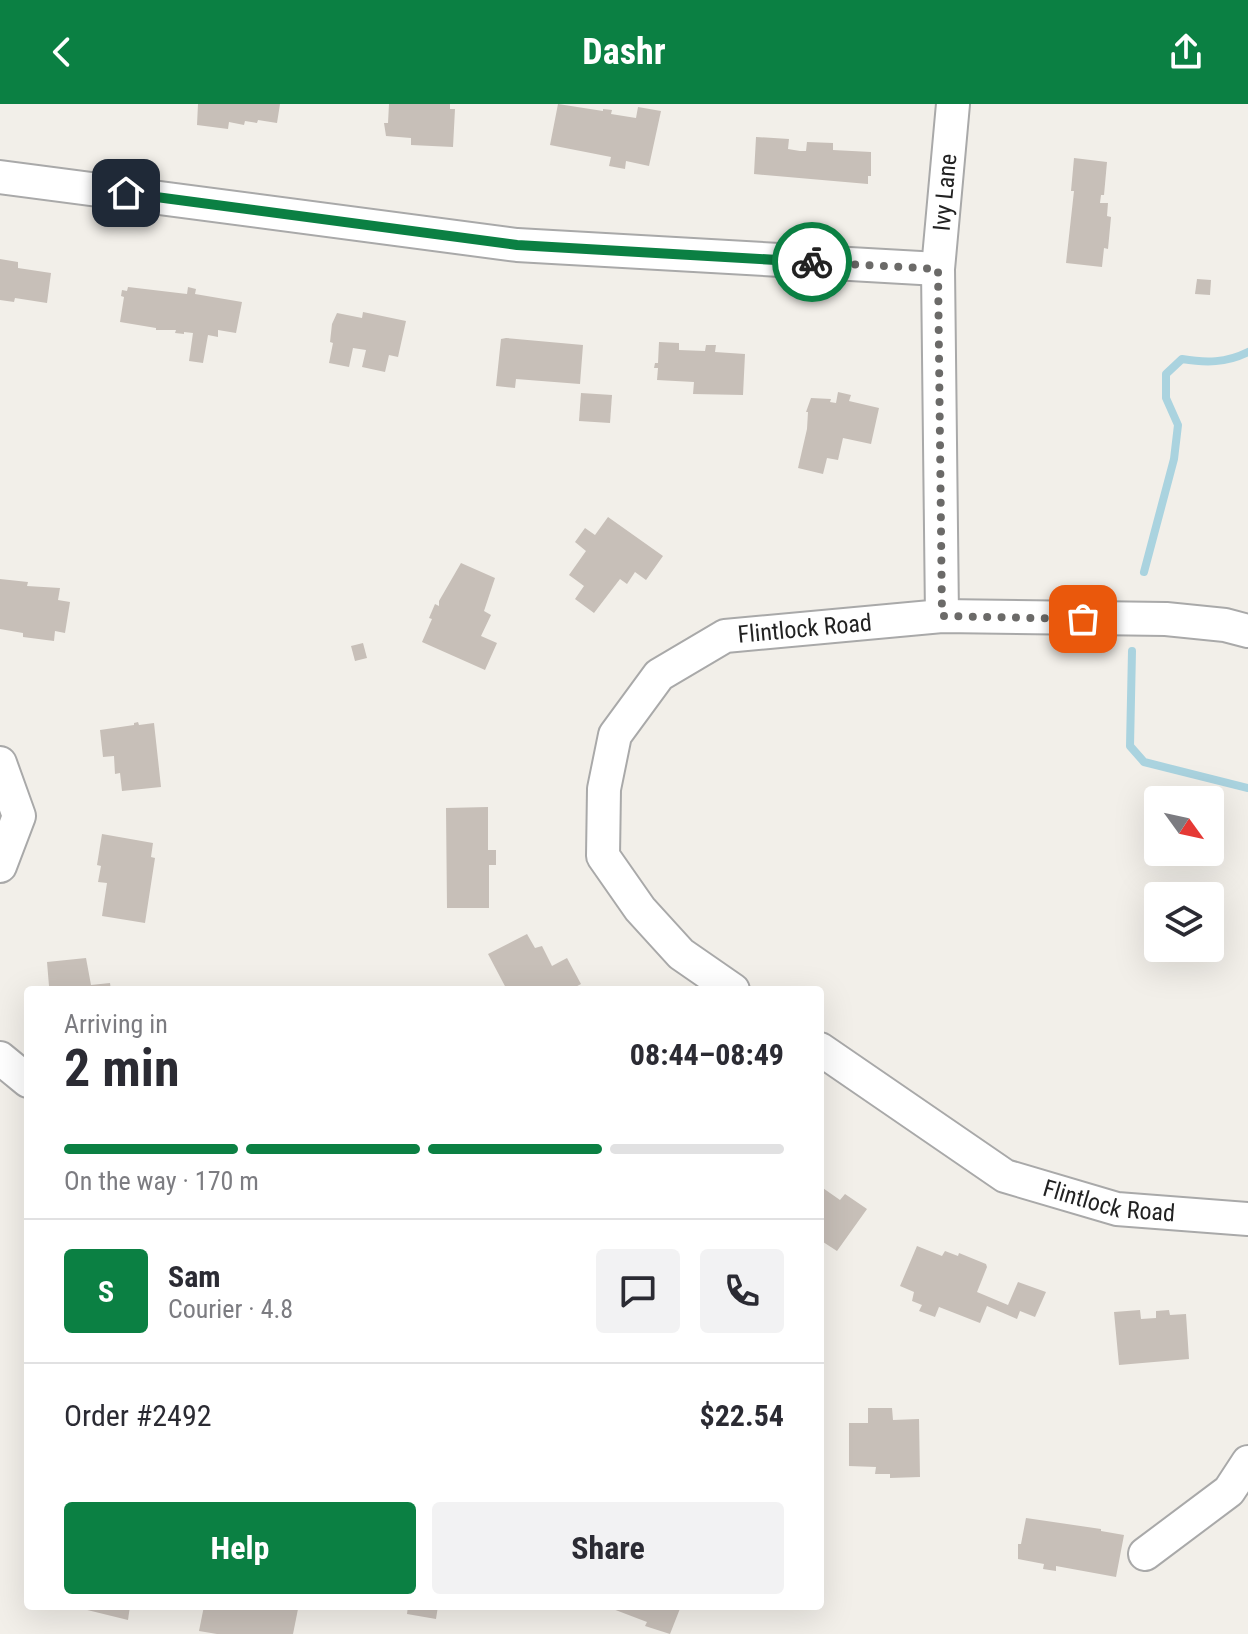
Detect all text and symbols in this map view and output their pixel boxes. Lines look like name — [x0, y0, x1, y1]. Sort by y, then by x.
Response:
icon: back — [40, 30, 84, 74]
icon: share — [1164, 30, 1208, 74]
text: Dashr — [582, 31, 666, 73]
street label: Ivy Lane — [928, 152, 962, 232]
pin — [92, 159, 160, 227]
icon: home — [104, 171, 148, 215]
courier — [772, 222, 852, 302]
icon: bike — [790, 240, 834, 284]
pin — [1049, 585, 1117, 653]
icon: bag — [1061, 597, 1105, 641]
street label: Flintlock Road — [736, 609, 873, 649]
north arrow — [1144, 786, 1224, 866]
map controls — [1144, 786, 1224, 962]
button: layers — [1144, 882, 1224, 962]
text: Arriving in — [64, 1009, 168, 1039]
text: 08:44–08:49 — [630, 1037, 784, 1072]
text: 2 min — [64, 1038, 180, 1099]
text: On the way · 170 m — [64, 1166, 259, 1196]
street label: Flintlock Road — [1040, 1174, 1176, 1227]
button: chat — [596, 1249, 680, 1333]
button: phone — [700, 1249, 784, 1333]
text: Sam — [168, 1259, 221, 1294]
text: S — [98, 1274, 114, 1309]
text: Courier · 4.8 — [168, 1294, 293, 1324]
text: Order #2492 — [64, 1398, 212, 1433]
text: $22.54 — [699, 1398, 784, 1433]
button: Help — [64, 1502, 416, 1594]
button: Share — [432, 1502, 784, 1594]

